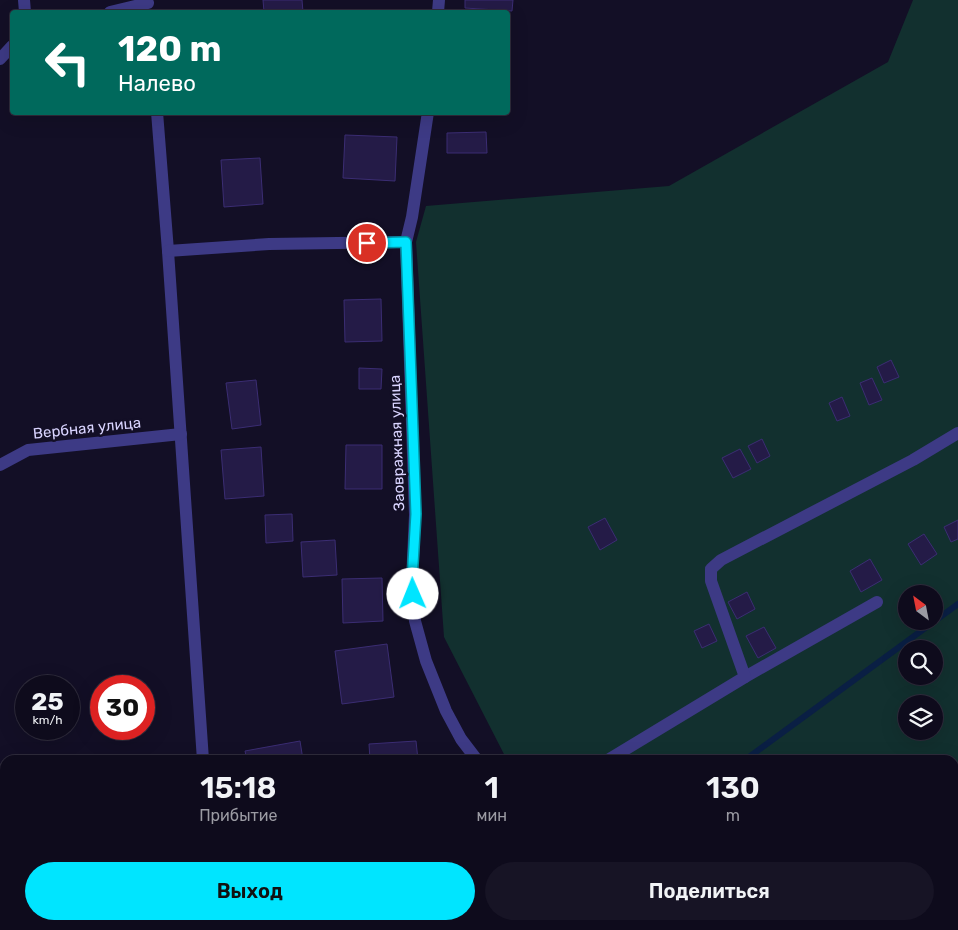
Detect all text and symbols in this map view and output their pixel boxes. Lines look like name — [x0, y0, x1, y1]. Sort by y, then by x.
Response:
text: 120 m — [118, 28, 221, 70]
icon: left — [35, 30, 100, 95]
text: Налево — [118, 70, 196, 97]
pin — [346, 222, 388, 264]
icon: arrive — [353, 229, 381, 257]
street label: Заовражная улица — [386, 375, 408, 511]
street label: Вербная улица — [32, 413, 142, 443]
position arrow — [386, 567, 438, 619]
north arrow — [898, 585, 942, 630]
map controls — [898, 585, 943, 740]
button: search — [898, 640, 943, 685]
speed limit sign: 30 — [90, 675, 155, 740]
text: 25 — [31, 687, 64, 716]
button: layers — [898, 695, 943, 740]
text: km/h — [33, 713, 62, 727]
text: 15:18 — [200, 770, 276, 806]
text: 1 — [485, 770, 499, 806]
text: 130 — [706, 770, 760, 806]
text: Прибытие — [199, 806, 277, 825]
text: мин — [477, 806, 507, 825]
text: m — [726, 806, 740, 825]
button: Выход — [25, 862, 475, 920]
button: Поделиться — [485, 862, 934, 920]

